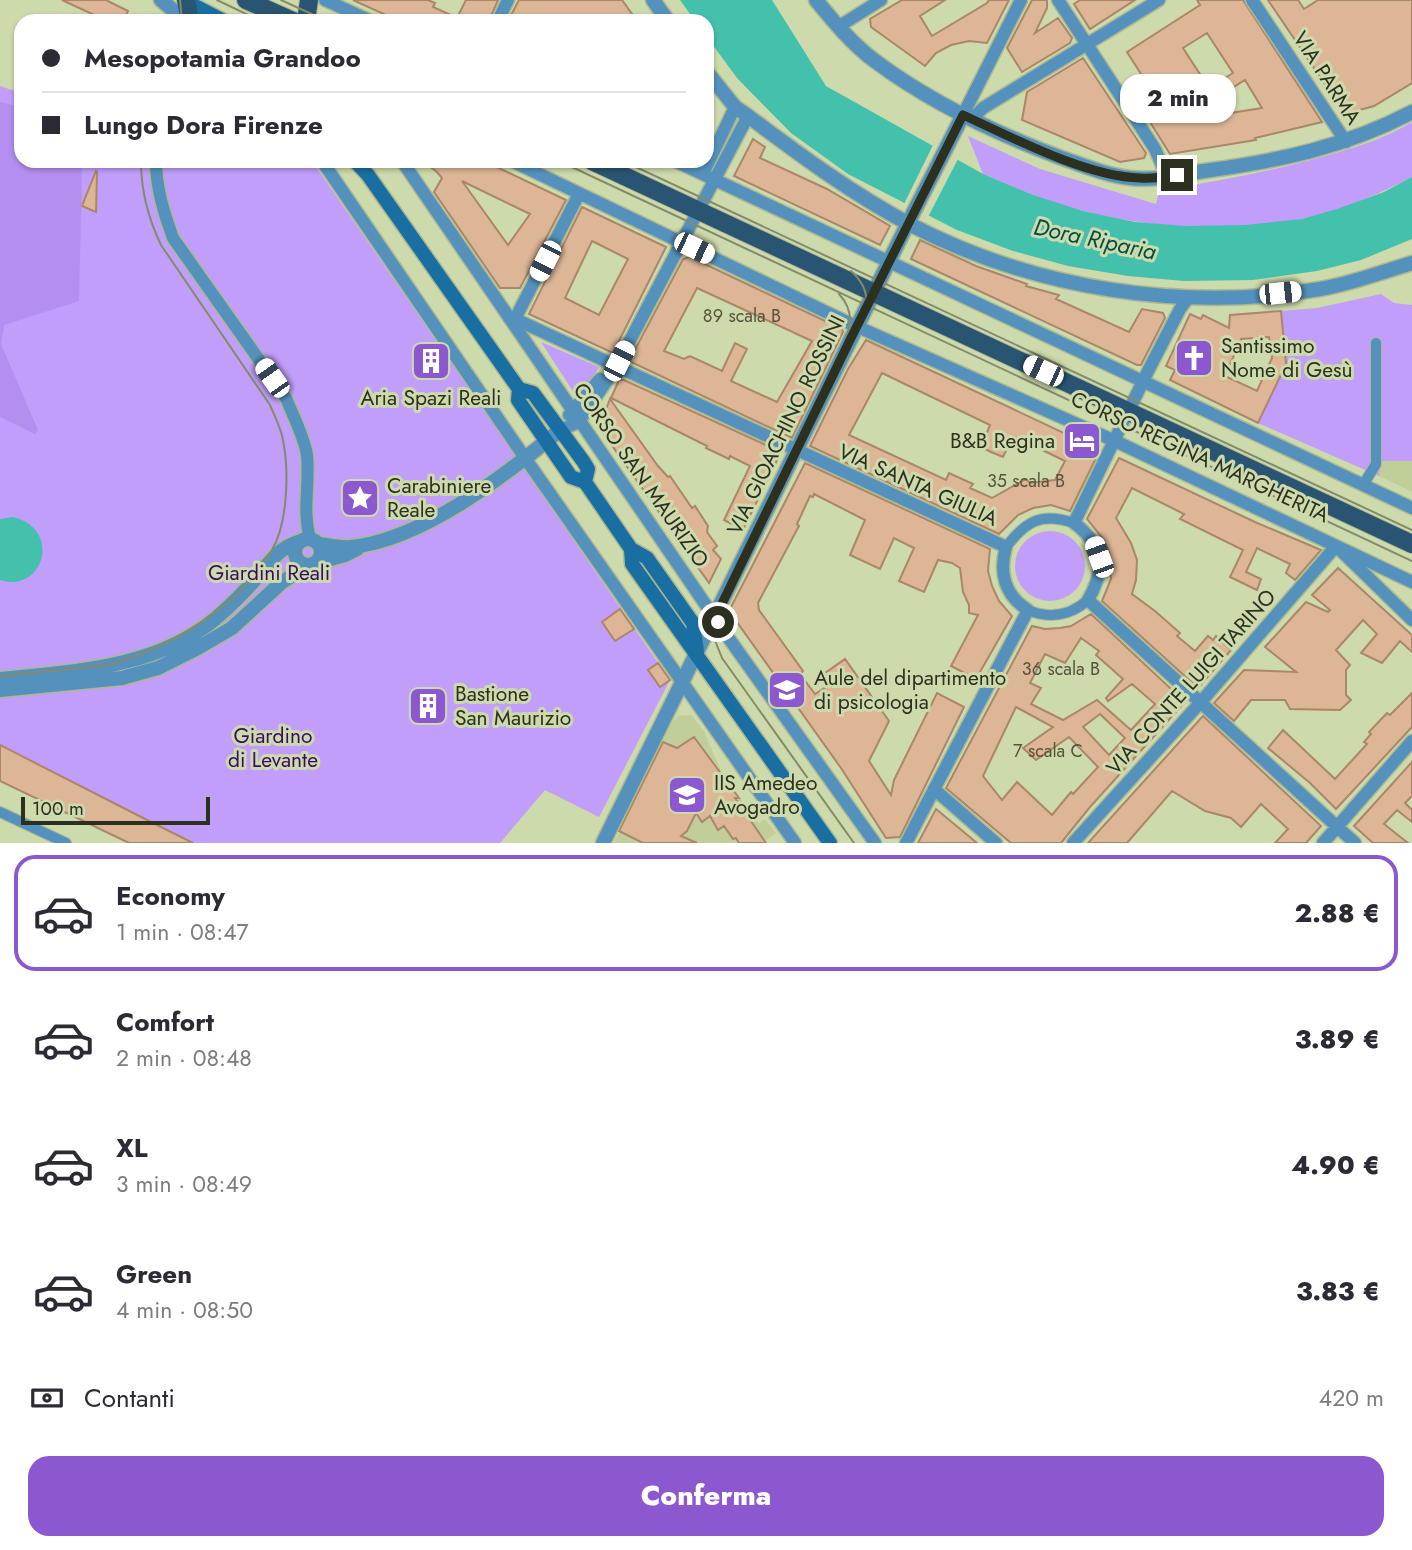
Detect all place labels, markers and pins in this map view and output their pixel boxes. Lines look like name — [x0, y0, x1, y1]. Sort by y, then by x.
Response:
place label: Santissimo Nome di Gesù — [1221, 331, 1353, 385]
church icon: Santissimo Nome di Gesù — [1173, 337, 1215, 379]
building icon: Aria Spazi Reali — [410, 340, 452, 382]
place label: Aria Spazi Reali — [361, 383, 501, 413]
hotel icon: B&B Regina — [1061, 420, 1103, 462]
place label: B&B Regina — [950, 426, 1055, 456]
place label: Carabiniere Reale — [387, 471, 491, 525]
place icon: Carabiniere Reale — [339, 477, 381, 519]
place label: Aule del dipartimento di psicologia — [814, 663, 1006, 717]
school or university icon: Aule del dipartimento di psicologia — [766, 669, 808, 711]
place label: Bastione San Maurizio — [455, 679, 571, 733]
building icon: Bastione San Maurizio — [407, 685, 449, 727]
place label: IIS Amedeo Avogadro — [714, 768, 817, 822]
school or university icon: IIS Amedeo Avogadro — [666, 774, 708, 816]

